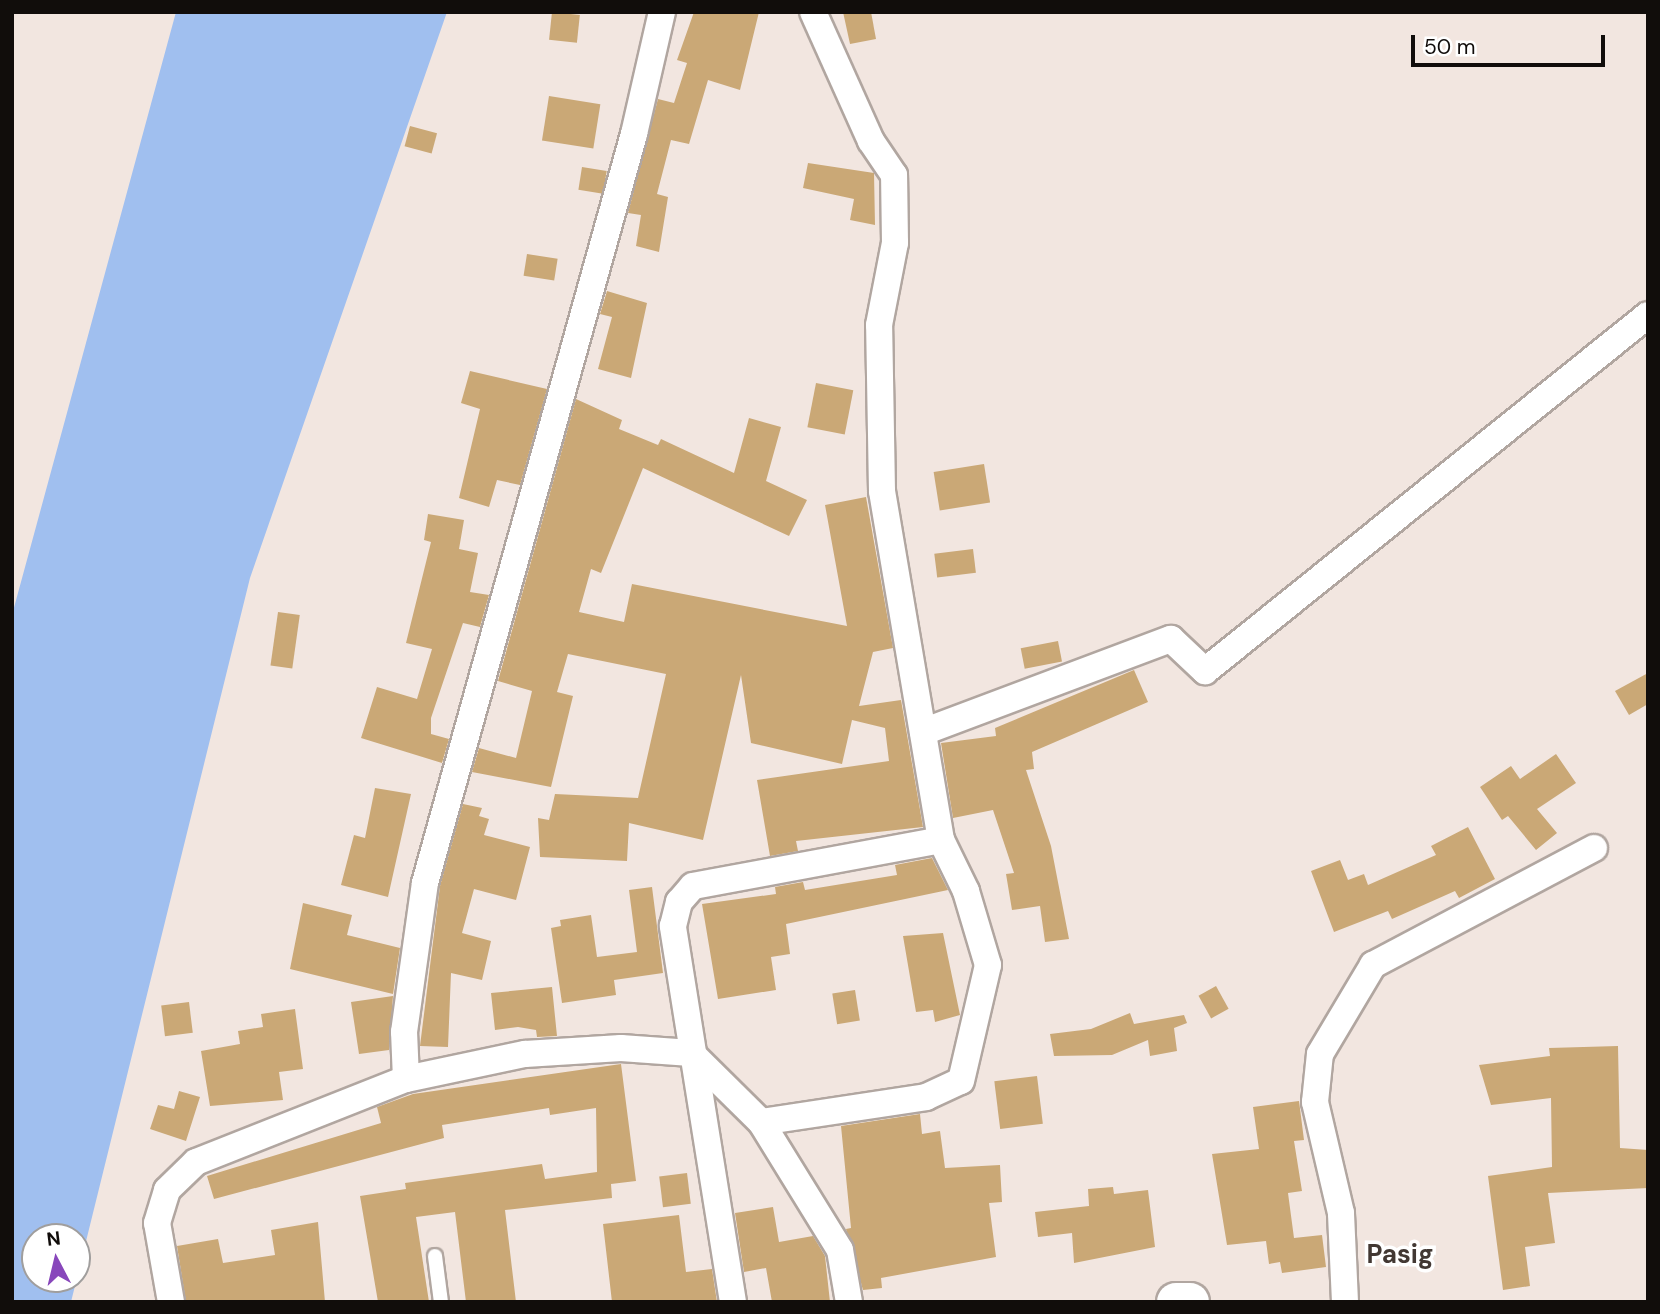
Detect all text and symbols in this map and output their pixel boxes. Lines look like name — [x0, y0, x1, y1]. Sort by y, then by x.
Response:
scale bar — [1415, 21, 1609, 65]
text: 50 m — [1424, 33, 1475, 61]
north arrow — [21, 1223, 91, 1293]
text: N — [45, 1225, 62, 1252]
district label: Pasig — [1367, 1239, 1433, 1271]

